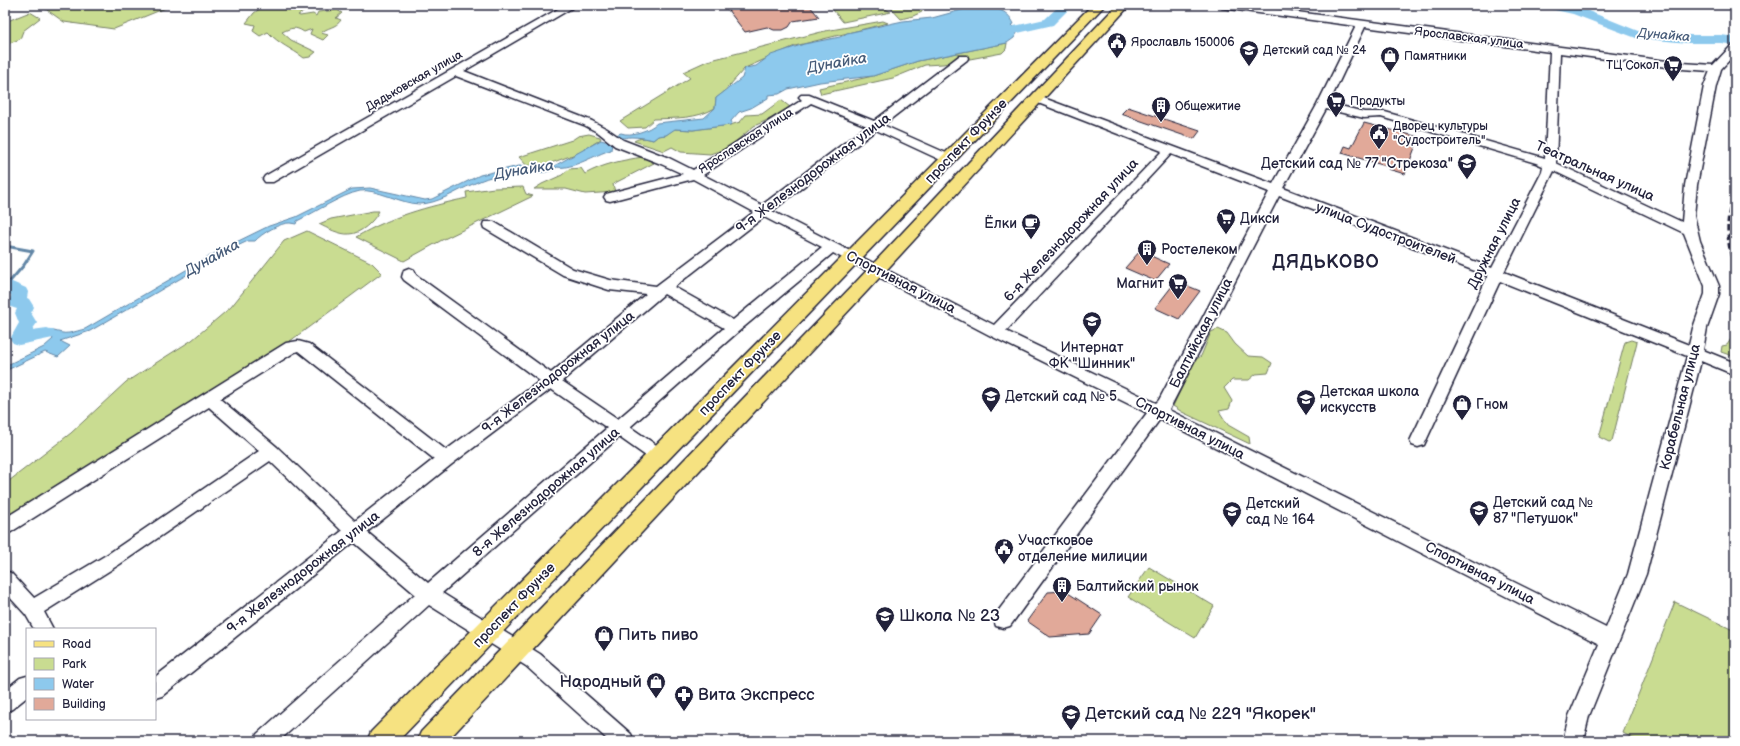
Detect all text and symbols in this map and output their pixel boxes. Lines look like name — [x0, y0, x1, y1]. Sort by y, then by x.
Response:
street label: Ярославская улица — [1414, 24, 1524, 52]
water label: Дунайка — [1636, 25, 1691, 45]
public building icon: Ярославль 150006 — [1106, 31, 1128, 59]
place label: Ярославль 150006 — [1131, 35, 1235, 50]
school or university icon: Детский сад № 24 — [1238, 39, 1260, 67]
place label: Детский сад № 24 — [1263, 43, 1367, 58]
shop icon: Памятники — [1379, 45, 1401, 73]
street label: Дядьковская улица — [363, 47, 465, 115]
water label: Дунайка — [805, 48, 868, 78]
place label: Памятники — [1404, 49, 1467, 64]
supermarket icon: ТЦ Сокол — [1662, 54, 1684, 82]
place label: ТЦ Сокол — [1606, 58, 1659, 73]
supermarket icon: Продукты — [1325, 90, 1347, 118]
place label: Продукты — [1350, 94, 1405, 109]
street label: проспект Фрунзе — [921, 95, 1011, 187]
building icon: Общежитие — [1150, 95, 1172, 123]
place label: Общежитие — [1175, 99, 1241, 114]
street label: Ярославская улица — [696, 105, 796, 177]
street label: 9-я Железнодорожная улица — [732, 109, 894, 237]
place label: Дворец культуры "Судостроитель" — [1393, 119, 1488, 148]
public building icon: Дворец культуры "Судостроитель" — [1368, 122, 1390, 150]
street label: Театральная улица — [1533, 137, 1658, 205]
school or university icon: Детский сад № 77 "Стрекоза" — [1456, 152, 1478, 180]
street label: 6-я Железнодорожная улица — [1000, 154, 1142, 305]
place label: Детский сад № 77 "Стрекоза" — [1261, 155, 1453, 172]
water label: Дунайка — [492, 156, 555, 184]
street label: Дружная улица — [1464, 194, 1525, 292]
street label: улица Судостроителей — [1314, 198, 1458, 268]
supermarket icon: Дикси — [1215, 207, 1237, 235]
place label: Дикси — [1240, 210, 1280, 227]
cafe icon: Ёлки — [1020, 212, 1042, 240]
place label: Ёлки — [984, 214, 1017, 232]
water label: Дунайка — [180, 235, 243, 281]
building icon: Ростелеком — [1136, 238, 1158, 266]
place label: Ростелеком — [1161, 241, 1238, 258]
street label: Спортивная улица — [843, 247, 959, 317]
district label: ДЯДЬКОВО — [1272, 252, 1380, 273]
supermarket icon: Магнит — [1167, 272, 1189, 300]
place label: Магнит — [1116, 275, 1164, 292]
street label: Балтийская улица — [1166, 275, 1236, 391]
street label: 9-я Железнодорожная улица — [478, 307, 638, 437]
school or university icon: Интернат ФК "Шинник" — [1081, 310, 1103, 338]
street label: проспект Фрунзе — [695, 327, 785, 419]
place label: Интернат ФК "Шинник" — [1049, 339, 1135, 372]
street label: Корабельная улица — [1656, 341, 1704, 472]
place label: Детская школа искусств — [1320, 383, 1420, 416]
school or university icon: Детский сад № 5 — [980, 385, 1002, 413]
place label: Детский сад № 5 — [1005, 388, 1117, 405]
school or university icon: Детская школа искусств — [1295, 388, 1317, 416]
street label: Спортивная улица — [1132, 393, 1248, 463]
shop icon: Гном — [1451, 393, 1473, 421]
place label: Гном — [1476, 396, 1508, 413]
street label: 8-я Железнодорожная улица — [469, 423, 624, 560]
place label: Детский сад № 87 "Петушок" — [1493, 494, 1593, 527]
place label: Детский сад № 164 — [1246, 495, 1315, 528]
school or university icon: Детский сад № 87 "Петушок" — [1468, 499, 1490, 527]
school or university icon: Детский сад № 164 — [1221, 500, 1243, 528]
street label: 9-я Железнодорожная улица — [223, 507, 383, 637]
place label: Участковое отделение милиции — [1018, 532, 1148, 565]
public building icon: Участковое отделение милиции — [993, 537, 1015, 565]
street label: Спортивная улица — [1422, 538, 1538, 608]
street label: проспект Фрунзе — [469, 559, 559, 651]
building icon: Балтийский рынок — [1051, 575, 1073, 603]
place label: Балтийский рынок — [1076, 578, 1199, 595]
school or university icon: Школа № 23 — [874, 605, 896, 633]
place label: Школа № 23 — [899, 606, 1000, 626]
shop icon: Пить пиво — [593, 624, 615, 652]
place label: Пить пиво — [618, 625, 698, 645]
legend — [26, 628, 156, 720]
text: Road — [62, 637, 91, 652]
text: Park — [62, 657, 86, 672]
shop icon: Народный — [645, 671, 667, 699]
place label: Народный — [559, 672, 642, 692]
text: Water — [62, 677, 94, 692]
pharmacy icon: Вита Экспресс — [673, 684, 695, 712]
place label: Вита Экспресс — [698, 685, 815, 705]
text: Building — [62, 697, 106, 712]
school or university icon: Детский сад № 229 "Якорек" — [1060, 703, 1082, 731]
place label: Детский сад № 229 "Якорек" — [1085, 704, 1316, 724]

